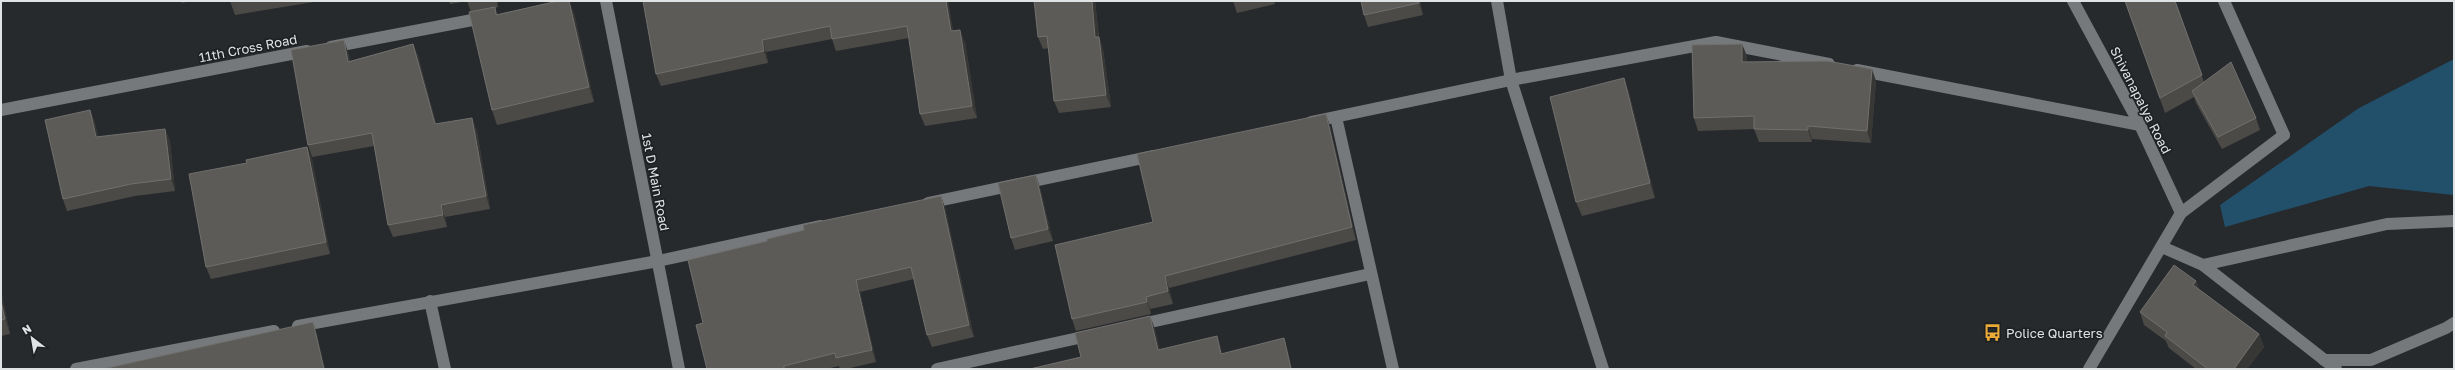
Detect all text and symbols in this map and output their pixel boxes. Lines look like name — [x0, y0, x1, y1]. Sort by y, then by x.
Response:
street label: 11th Cross Road — [198, 31, 298, 65]
street label: Shivanapalya Road — [2107, 44, 2175, 156]
street label: 1st D Main Road — [639, 132, 673, 232]
north arrow — [12, 318, 52, 358]
text: N — [20, 321, 34, 337]
bus stop icon: Police Quarters — [1983, 323, 2003, 343]
place label: Police Quarters — [2006, 325, 2103, 341]

